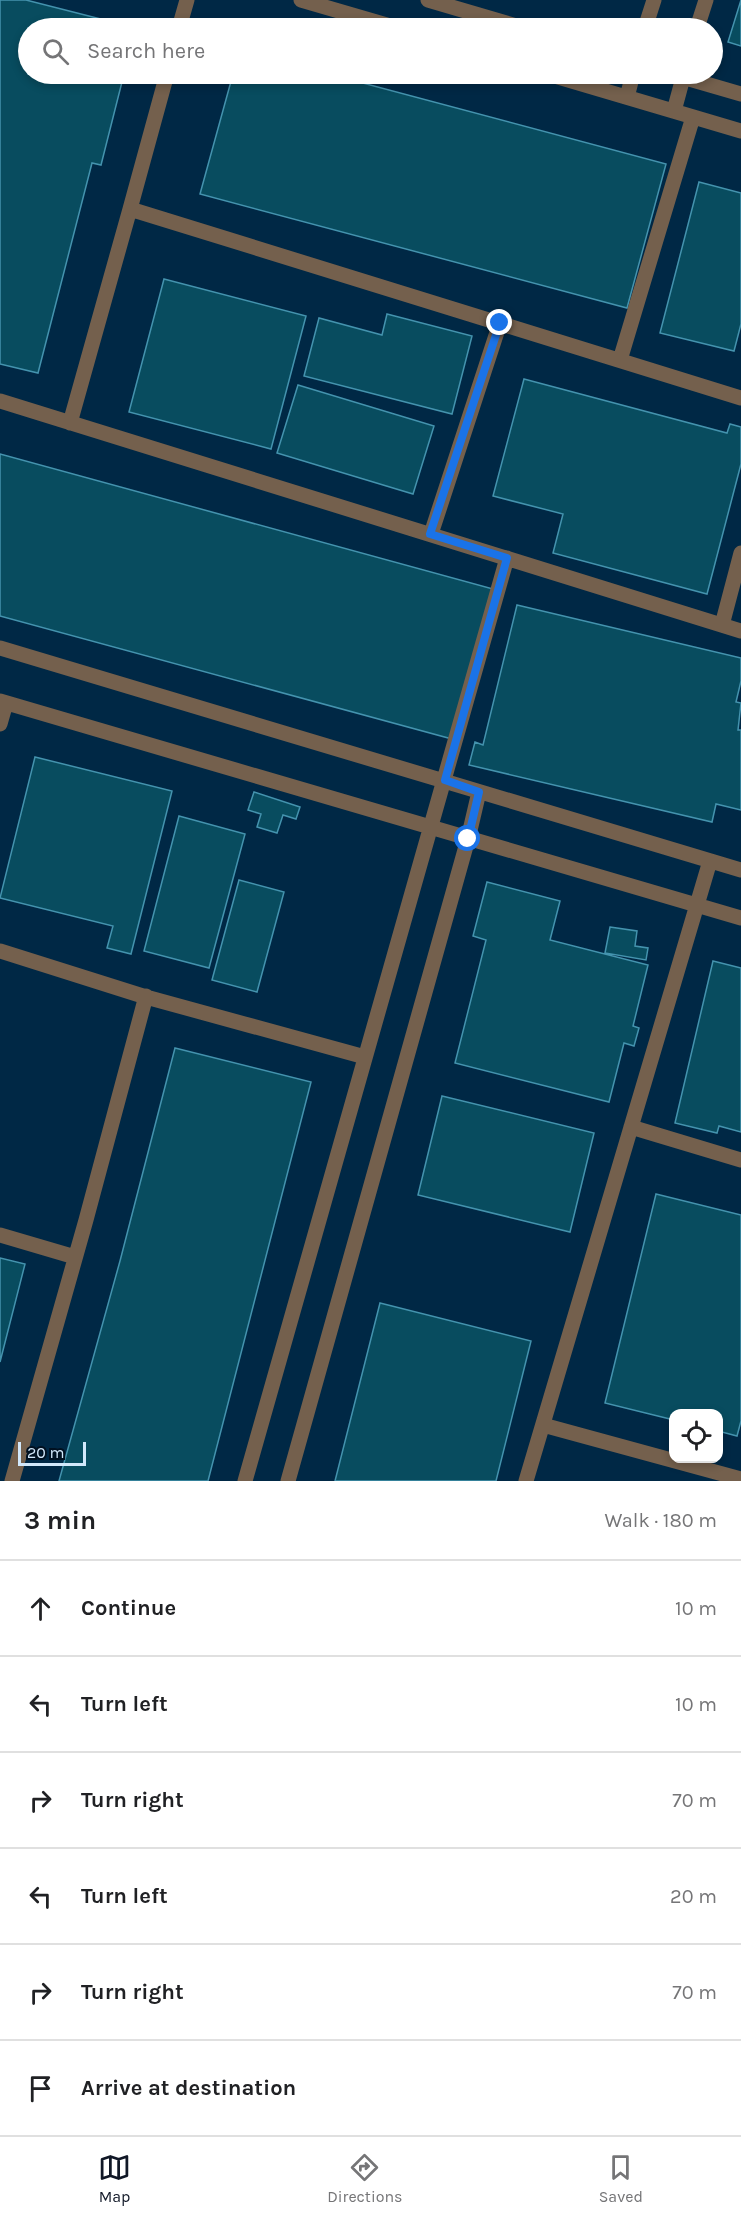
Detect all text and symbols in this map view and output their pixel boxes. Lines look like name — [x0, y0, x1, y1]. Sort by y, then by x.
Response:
search box — [18, 18, 723, 84]
icon: search — [39, 35, 72, 68]
text: Search here — [87, 38, 205, 64]
route end — [486, 309, 512, 335]
route start — [454, 825, 480, 851]
map controls — [669, 1409, 723, 1463]
button: locate — [669, 1409, 723, 1463]
scale bar — [18, 1439, 86, 1466]
text: 20 m — [27, 1443, 65, 1462]
text: 3 min — [24, 1505, 96, 1536]
text: Walk · 180 m — [605, 1509, 717, 1532]
icon: ahead — [24, 1592, 57, 1625]
text: Continue — [81, 1595, 176, 1621]
text: 10 m — [675, 1597, 717, 1620]
icon: left — [24, 1688, 57, 1721]
text: Turn left — [81, 1691, 168, 1717]
text: 10 m — [675, 1693, 717, 1716]
icon: right — [24, 1784, 57, 1817]
text: Turn right — [81, 1787, 184, 1813]
text: 70 m — [672, 1789, 717, 1812]
icon: left — [24, 1880, 57, 1913]
text: Turn left — [81, 1883, 168, 1909]
text: 20 m — [670, 1885, 717, 1908]
icon: right — [24, 1976, 57, 2009]
text: Turn right — [81, 1979, 184, 2005]
text: 70 m — [672, 1981, 717, 2004]
icon: arrive — [24, 2072, 57, 2105]
text: Arrive at destination — [81, 2075, 296, 2101]
tab: Map — [98, 2151, 131, 2206]
tab: Directions — [327, 2151, 402, 2206]
tab: Saved — [599, 2151, 643, 2206]

